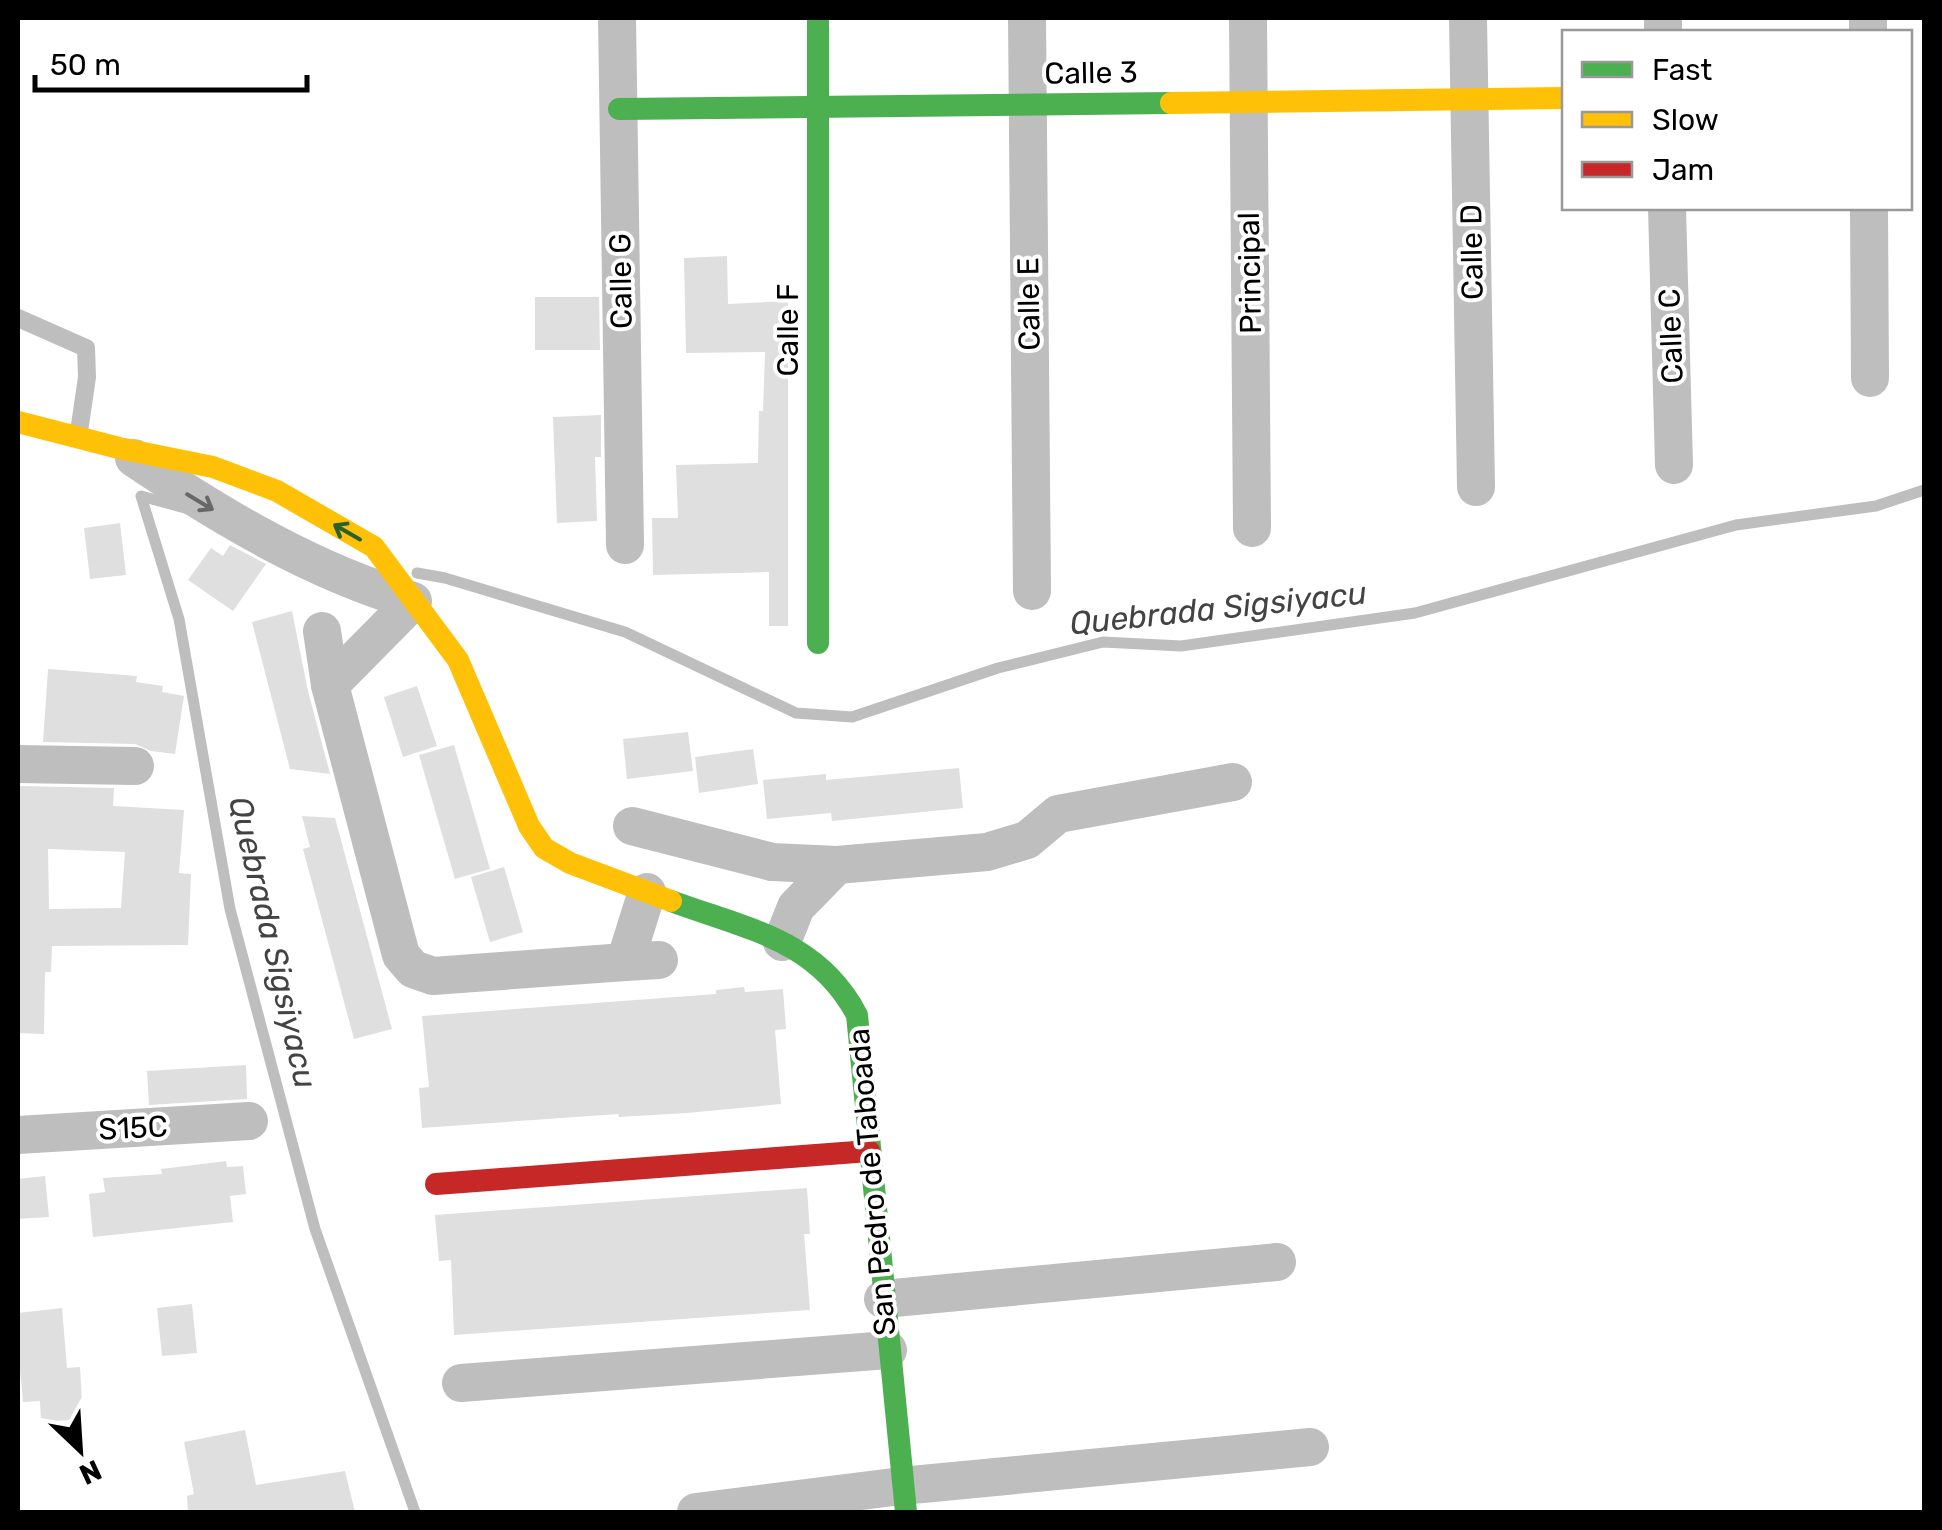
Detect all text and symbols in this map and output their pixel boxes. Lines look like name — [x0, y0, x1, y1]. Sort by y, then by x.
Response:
scale bar — [35, 30, 308, 92]
legend — [1562, 30, 1912, 210]
text: 50 m — [50, 47, 121, 83]
text: Fast — [1652, 52, 1712, 88]
street label: Calle 3 — [1044, 54, 1138, 92]
text: Slow — [1652, 102, 1719, 138]
text: Jam — [1652, 152, 1714, 188]
street label: Calle D — [1453, 204, 1491, 300]
street label: Principal — [1231, 212, 1269, 334]
street label: Calle G — [602, 233, 640, 329]
street label: Calle E — [1010, 257, 1048, 351]
street label: Calle F — [770, 284, 806, 376]
street label: Calle C — [1651, 288, 1691, 384]
one-way arrow — [185, 492, 214, 512]
one-way arrow — [333, 522, 362, 542]
water label: Quebrada Sigsiyacu — [1067, 573, 1369, 643]
water label: Quebrada Sigsiyacu — [221, 792, 325, 1092]
street label: San Pedro de Taboada — [841, 1027, 903, 1337]
street label: S15C — [97, 1108, 169, 1148]
north arrow — [30, 1400, 130, 1500]
text: N — [74, 1453, 106, 1491]

